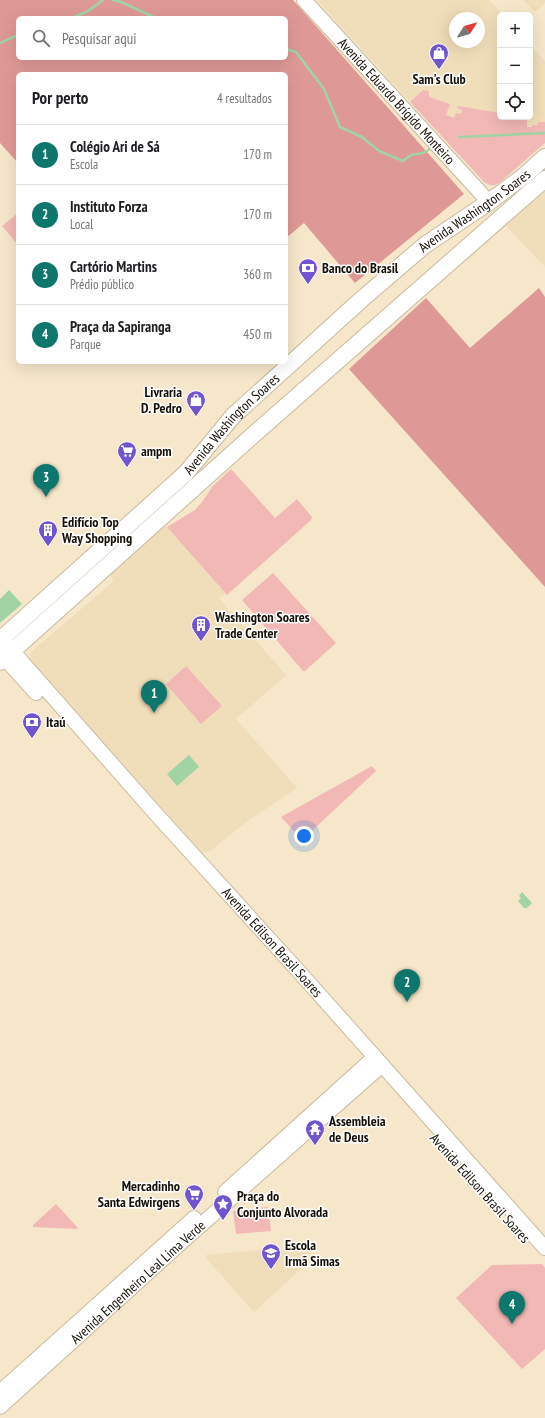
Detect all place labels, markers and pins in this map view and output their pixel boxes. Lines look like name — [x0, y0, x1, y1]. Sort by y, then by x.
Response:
shop icon: Sam's Club — [428, 42, 450, 70]
place label: Sam's Club — [412, 70, 466, 88]
bank icon: Banco do Brasil — [297, 257, 319, 285]
place label: Banco do Brasil — [322, 259, 399, 277]
place label: Livraria D. Pedro — [141, 383, 182, 417]
shop icon: Livraria D. Pedro — [185, 389, 207, 417]
supermarket icon: ampm — [116, 440, 138, 468]
place label: ampm — [141, 442, 172, 460]
pin: 3 — [33, 464, 59, 497]
place label: Edifício Top Way Shopping — [61, 513, 132, 547]
building icon: Edifício Top Way Shopping — [37, 519, 59, 547]
place label: Washington Soares Trade Center — [214, 608, 310, 642]
building icon: Washington Soares Trade Center — [190, 614, 212, 642]
pin: 1 — [141, 680, 167, 713]
bank icon: Itaú — [21, 711, 43, 739]
place label: Itaú — [46, 713, 65, 731]
pin: 2 — [394, 969, 420, 1002]
place label: Assembleia de Deus — [328, 1112, 386, 1146]
temple icon: Assembleia de Deus — [304, 1118, 326, 1146]
place label: Mercadinho Santa Edwirgens — [98, 1177, 180, 1211]
supermarket icon: Mercadinho Santa Edwirgens — [183, 1183, 205, 1211]
place label: Praça do Conjunto Alvorada — [237, 1187, 328, 1221]
place icon: Praça do Conjunto Alvorada — [212, 1193, 234, 1221]
place label: Escola Irmã Simas — [285, 1236, 340, 1270]
school or university icon: Escola Irmã Simas — [260, 1242, 282, 1270]
pin: 4 — [499, 1291, 525, 1324]

